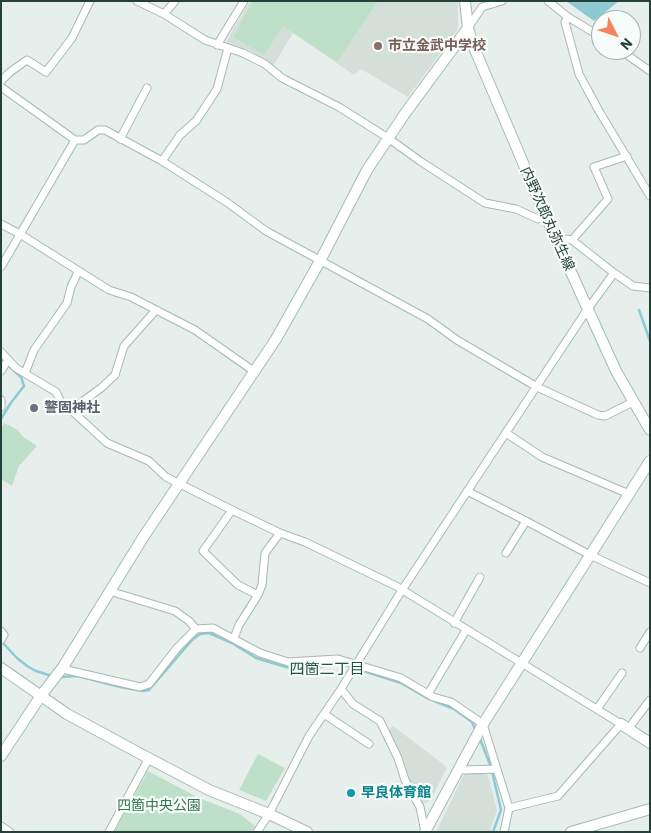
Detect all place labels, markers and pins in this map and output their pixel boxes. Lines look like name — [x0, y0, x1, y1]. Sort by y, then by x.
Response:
place label: 市立金武中学校 — [388, 38, 486, 54]
marker: 市立金武中学校 — [372, 40, 384, 52]
place label: 警固神社 — [44, 400, 100, 416]
marker: 警固神社 — [28, 402, 40, 414]
place label: 早良体育館 — [361, 785, 431, 801]
marker: 早良体育館 — [345, 787, 357, 799]

